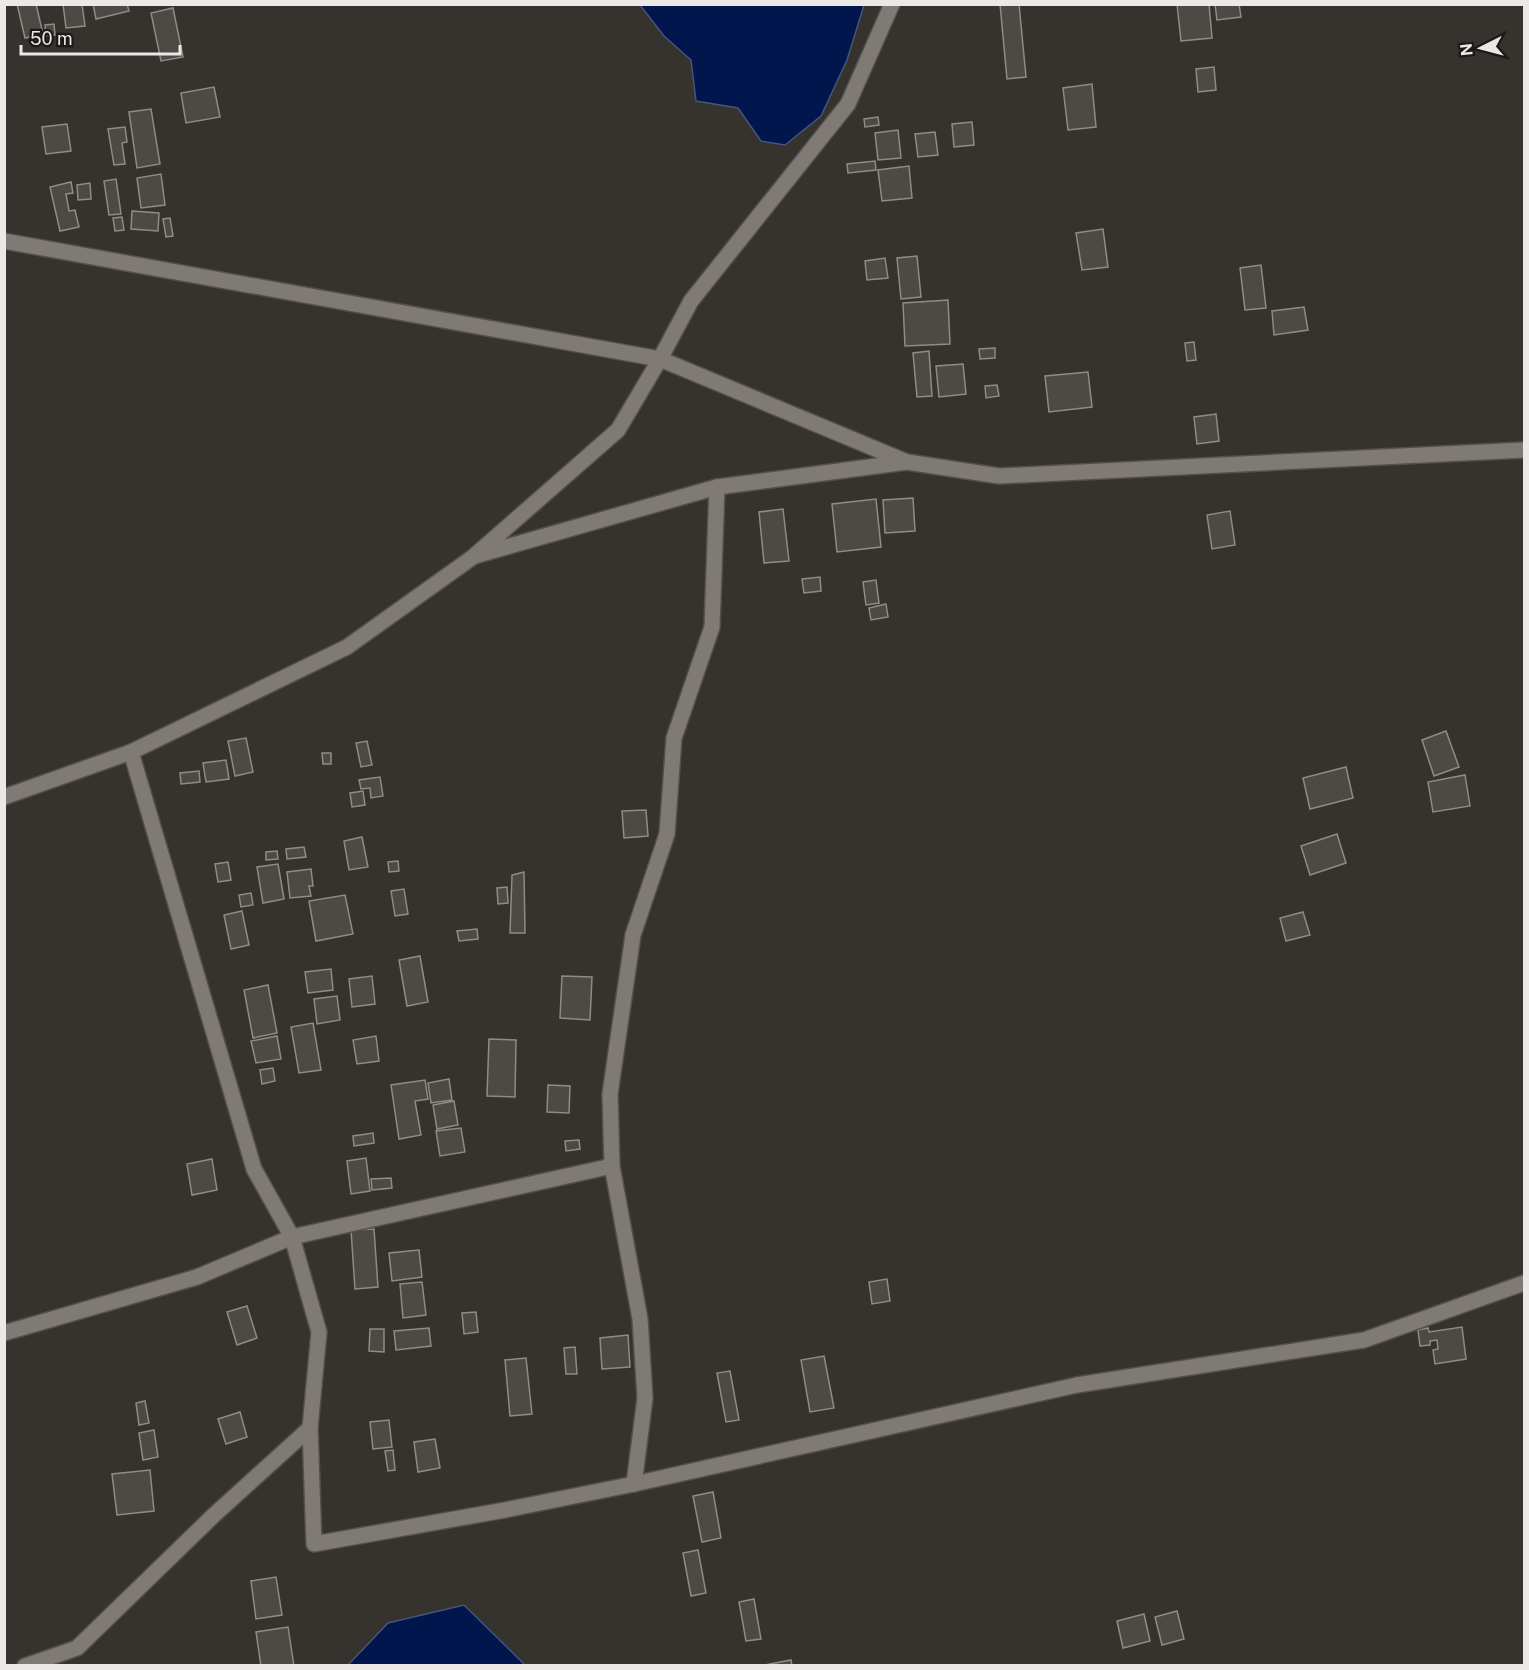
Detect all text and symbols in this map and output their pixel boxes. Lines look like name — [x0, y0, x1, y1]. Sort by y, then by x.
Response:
scale bar — [21, 18, 180, 56]
north arrow — [1451, 18, 1511, 78]
text: 50 m — [30, 28, 73, 49]
text: N — [1456, 42, 1477, 57]

